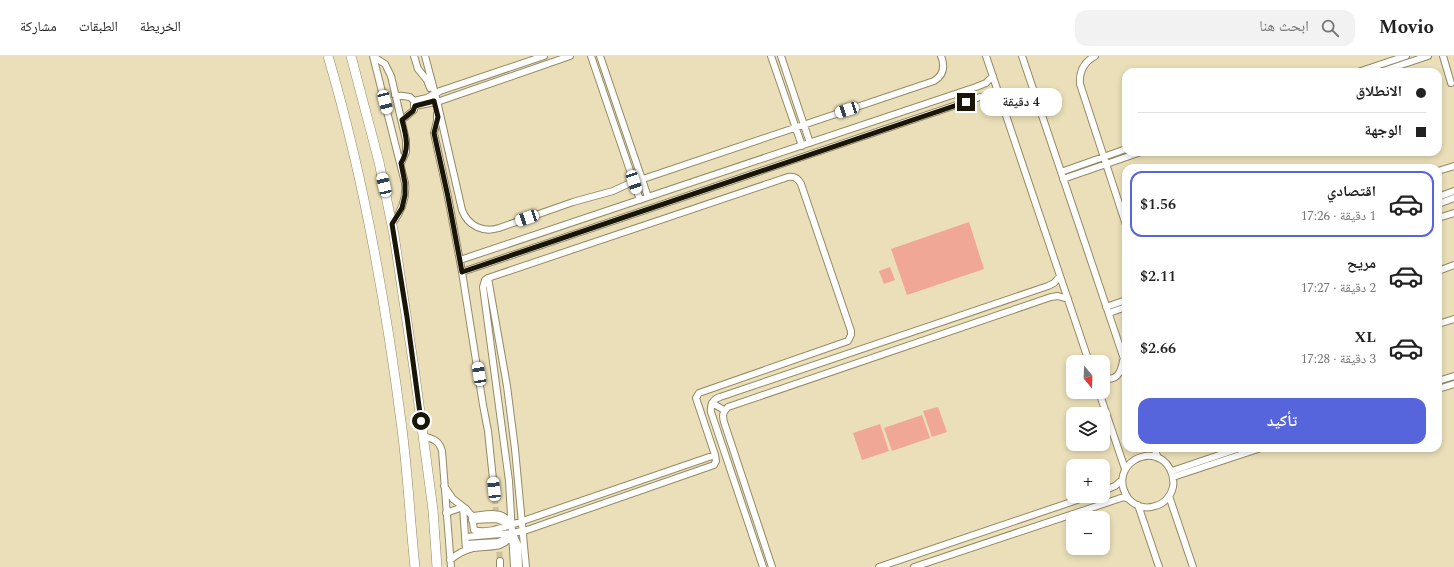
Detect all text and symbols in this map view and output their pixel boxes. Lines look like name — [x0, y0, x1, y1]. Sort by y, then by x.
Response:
search box — [1075, 10, 1355, 46]
text: Movio — [1379, 13, 1434, 42]
text: ابحث هنا — [1259, 15, 1309, 38]
text: مشاركة — [20, 16, 57, 37]
text: الطبقات — [79, 16, 118, 37]
text: الخريطة — [140, 16, 181, 37]
icon: search — [1319, 17, 1341, 39]
text: الانطلاق — [1356, 80, 1402, 103]
callout: 4 دقيقة — [980, 88, 1062, 116]
car — [376, 89, 394, 115]
text: 4 دقيقة — [1002, 92, 1040, 112]
route end — [957, 93, 975, 111]
car — [834, 101, 860, 119]
text: الوجهة — [1364, 119, 1402, 142]
car — [625, 169, 643, 195]
car — [375, 172, 393, 198]
text: اقتصادي — [1327, 180, 1376, 203]
icon: car — [1388, 186, 1424, 222]
text: $1.56 — [1140, 193, 1176, 216]
text: 1 دقيقة · 17:26 — [1301, 206, 1376, 226]
car — [514, 208, 540, 228]
text: مريح — [1347, 252, 1376, 275]
icon: car — [1388, 258, 1424, 294]
text: $2.11 — [1140, 265, 1176, 288]
text: 2 دقيقة · 17:27 — [1301, 278, 1376, 298]
text: XL — [1355, 326, 1376, 349]
icon: car — [1388, 330, 1424, 366]
text: $2.66 — [1140, 337, 1176, 360]
text: 3 دقيقة · 17:28 — [1301, 349, 1376, 369]
north arrow — [1066, 355, 1110, 399]
map controls — [1066, 355, 1110, 555]
car — [471, 361, 487, 387]
button: تأكيد — [1138, 398, 1426, 444]
button: layers — [1066, 407, 1110, 451]
route start — [412, 412, 430, 430]
button: + — [1066, 459, 1110, 503]
car — [487, 476, 501, 502]
button: − — [1066, 511, 1110, 555]

